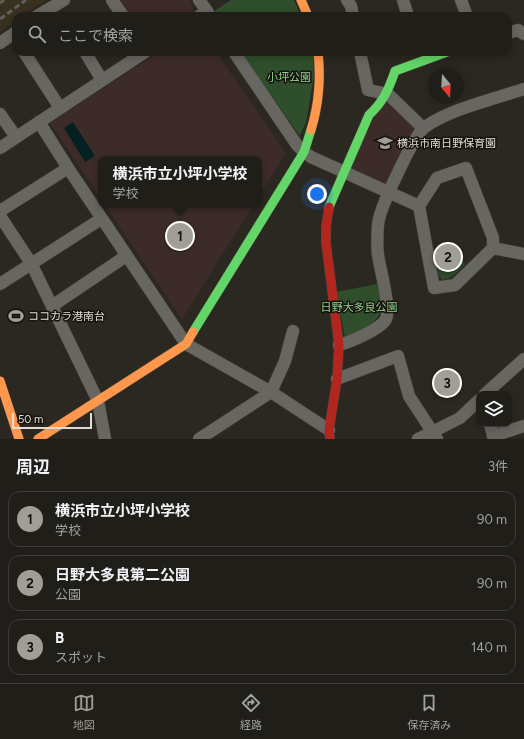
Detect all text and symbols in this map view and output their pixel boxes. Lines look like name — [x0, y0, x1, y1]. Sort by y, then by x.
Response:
search box — [12, 12, 512, 56]
icon: search — [26, 23, 48, 45]
text: ここで検索 — [58, 27, 133, 45]
north arrow — [428, 68, 464, 104]
park label: 小坪公園 — [267, 71, 311, 84]
school or university icon: 横浜市南日野保育園 — [376, 134, 394, 152]
place label: 横浜市南日野保育園 — [397, 137, 496, 150]
popup — [98, 156, 262, 208]
text: 横浜市立小坪小学校 — [112, 165, 248, 183]
your location — [307, 184, 327, 204]
text: 学校 — [112, 186, 139, 201]
pin: 1 — [167, 221, 193, 251]
pin: 2 — [435, 242, 461, 272]
park label: 日野大多良公園 — [321, 301, 398, 314]
sports icon: ココカラ港南台 — [7, 307, 25, 325]
place label: ココカラ港南台 — [28, 310, 105, 323]
pin: 3 — [434, 368, 460, 398]
map controls — [476, 391, 512, 427]
button: layers — [476, 391, 512, 427]
scale bar — [12, 411, 92, 430]
text: 50 m — [18, 413, 43, 426]
text: 周辺 — [16, 457, 50, 477]
text: 3件 — [488, 459, 508, 474]
text: 横浜市立小坪小学校 — [55, 502, 190, 520]
text: 1 — [27, 512, 33, 527]
text: 90 m — [477, 512, 507, 527]
text: 学校 — [55, 523, 81, 538]
text: 日野大多良第二公園 — [55, 566, 190, 584]
text: 2 — [26, 576, 34, 591]
text: 90 m — [477, 576, 507, 591]
text: 公園 — [55, 587, 81, 602]
text: B — [55, 629, 64, 647]
text: 3 — [26, 640, 34, 655]
text: 140 m — [471, 640, 507, 655]
text: スポット — [55, 650, 107, 665]
tab: 地図 — [73, 692, 95, 732]
tab: 経路 — [240, 692, 262, 732]
tab: 保存済み — [407, 692, 451, 732]

